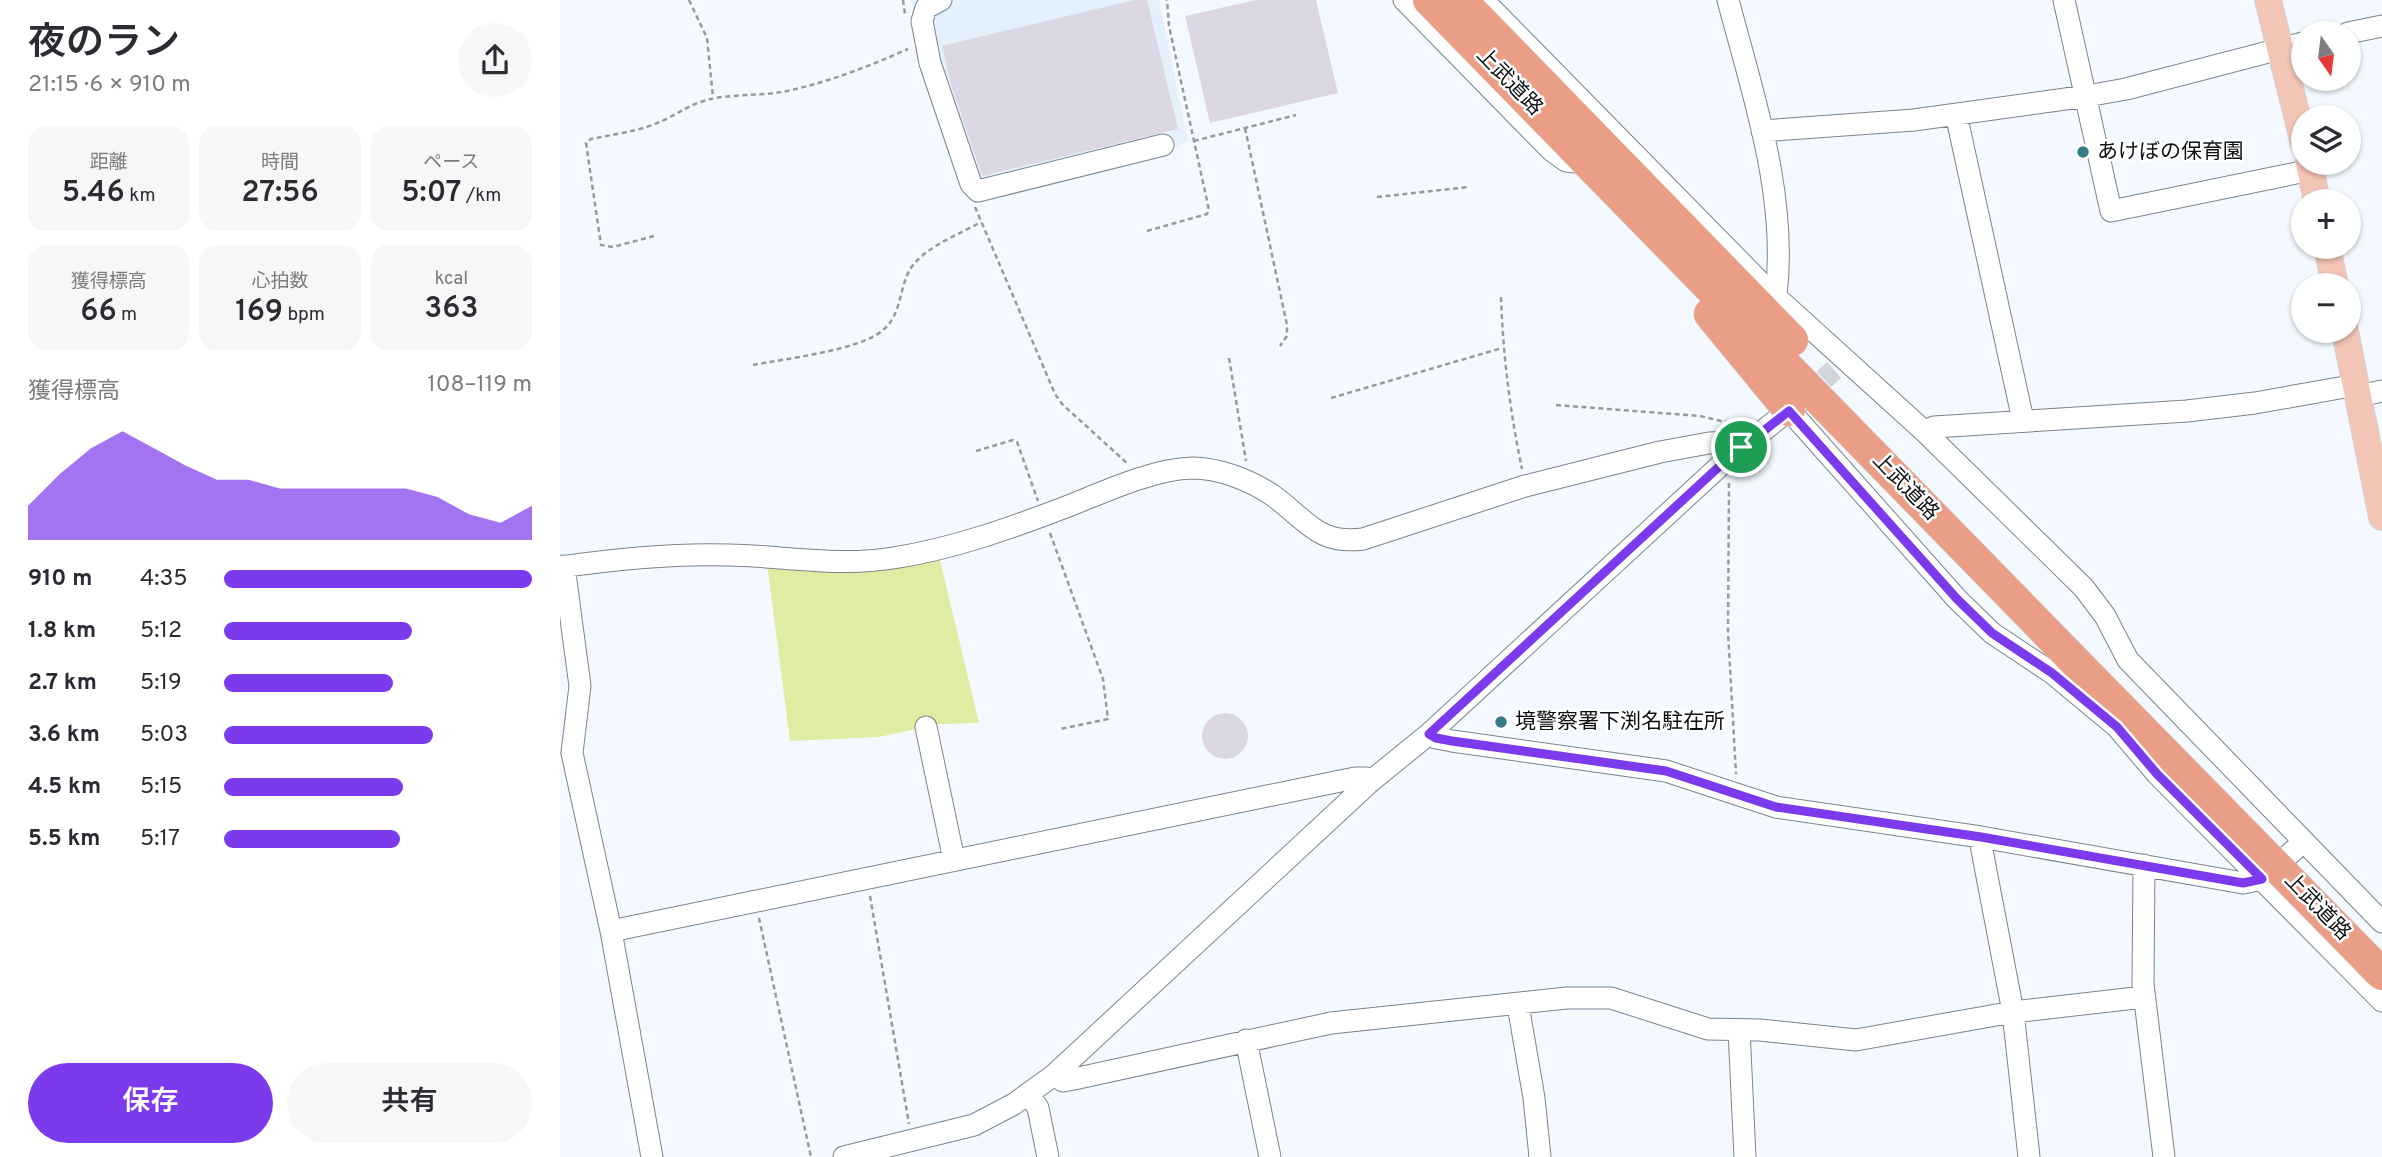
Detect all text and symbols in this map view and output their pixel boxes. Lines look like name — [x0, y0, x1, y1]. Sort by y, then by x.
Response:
text: 夜のラン — [28, 20, 180, 69]
north arrow — [2291, 21, 2361, 91]
map controls — [2291, 21, 2361, 343]
button: share — [458, 23, 532, 97]
street label: 上武道路 — [1470, 42, 1548, 122]
text: 21:15 · 6 × 910 m — [28, 71, 191, 100]
button: layers — [2291, 105, 2361, 175]
place label: あけぼの保育園 — [2097, 139, 2244, 166]
marker: あけぼの保育園 — [2075, 144, 2091, 160]
text: 距離 — [90, 151, 128, 175]
text: 時間 — [261, 151, 299, 175]
text: ペース — [423, 151, 479, 175]
text: 5.46 — [62, 175, 125, 212]
text: 27:56 — [241, 175, 319, 212]
text: 5:07 — [401, 175, 462, 212]
text: km — [125, 184, 155, 208]
text: /km — [462, 184, 501, 208]
button: + — [2291, 189, 2361, 259]
text: kcal — [434, 267, 468, 291]
text: 獲得標高 — [71, 270, 147, 294]
text: 心拍数 — [251, 270, 309, 294]
button: − — [2291, 273, 2361, 343]
text: 363 — [424, 291, 478, 328]
text: 66 — [80, 294, 117, 331]
text: 169 — [235, 294, 283, 331]
text: m — [117, 303, 137, 327]
text: bpm — [283, 303, 325, 327]
text: 108–119 m — [427, 371, 532, 400]
text: 獲得標高 — [28, 378, 120, 407]
pin — [1711, 417, 1771, 477]
icon: arrive — [1722, 428, 1760, 466]
street label: 上武道路 — [1866, 447, 1944, 527]
text: 910 m — [28, 565, 92, 594]
text: 4:35 — [140, 565, 188, 594]
text: 1.8 km — [28, 617, 96, 646]
text: 5:12 — [140, 617, 182, 646]
text: 2.7 km — [28, 669, 97, 698]
text: 5:19 — [140, 669, 182, 698]
place label: 境警察署下渕名駐在所 — [1515, 709, 1725, 736]
marker: 境警察署下渕名駐在所 — [1493, 714, 1509, 730]
text: 3.6 km — [28, 721, 100, 750]
text: 5:03 — [140, 721, 188, 750]
text: 4.5 km — [28, 773, 101, 802]
text: 5:15 — [140, 773, 182, 802]
text: 5.5 km — [28, 825, 101, 854]
text: 5:17 — [140, 825, 180, 854]
street label: 上武道路 — [2278, 867, 2356, 947]
button: 保存 — [28, 1063, 273, 1143]
button: 共有 — [287, 1063, 532, 1143]

